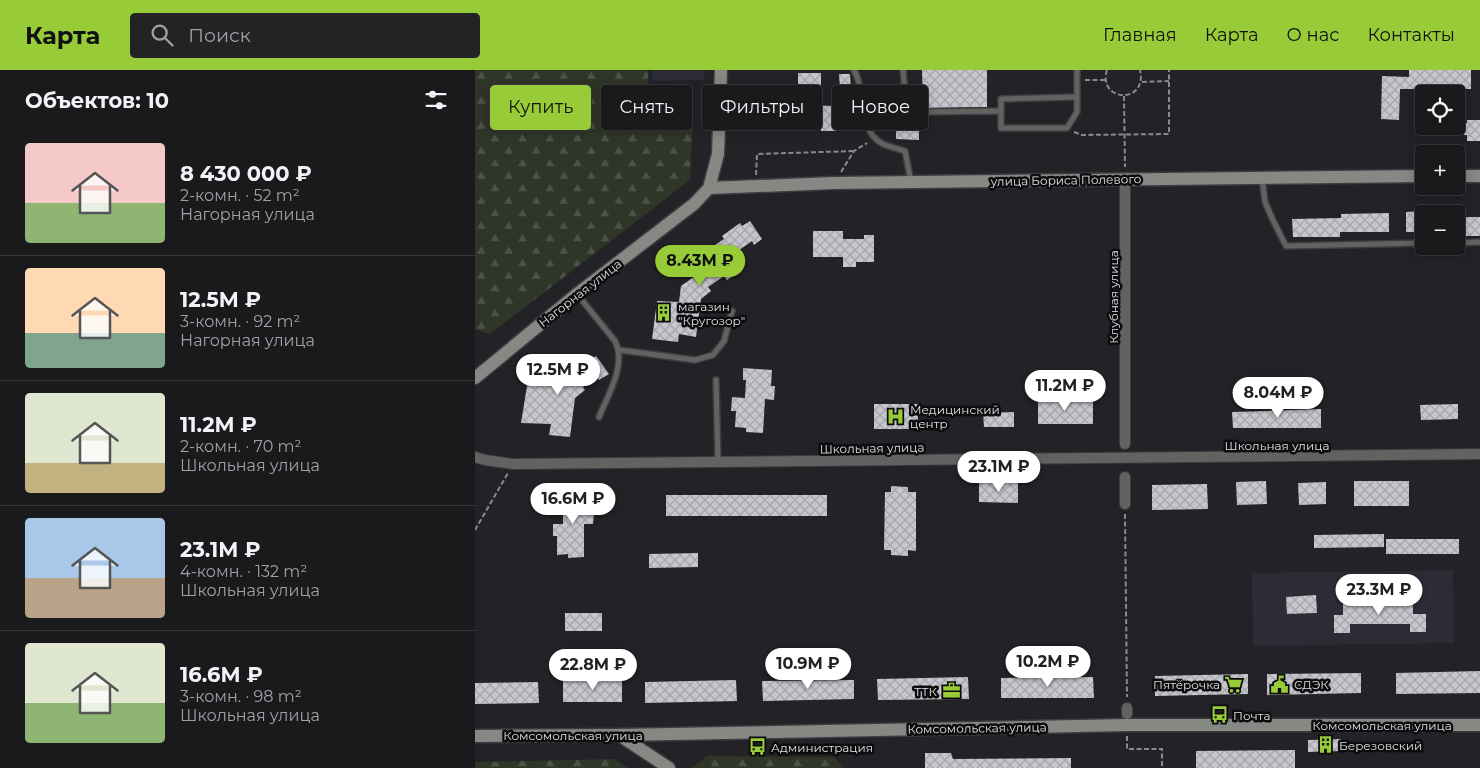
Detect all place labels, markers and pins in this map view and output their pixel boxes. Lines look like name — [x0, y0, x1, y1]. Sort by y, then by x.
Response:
pin: 8.43M ₽ — [654, 244, 746, 287]
place label: магазин "Кругозор" — [678, 299, 745, 328]
building icon: магазин "Кругозор" — [654, 303, 674, 323]
pin: 12.5M ₽ — [512, 354, 604, 396]
pin: 11.2M ₽ — [1019, 370, 1111, 412]
pin: 8.04M ₽ — [1232, 376, 1324, 419]
place label: Медицинский центр — [910, 402, 1000, 431]
hospital icon: Медицинский центр — [886, 406, 906, 426]
pin: 23.1M ₽ — [953, 450, 1045, 493]
pin: 16.6M ₽ — [527, 482, 619, 525]
pin: 23.3M ₽ — [1333, 574, 1425, 616]
pin: 10.2M ₽ — [1002, 646, 1094, 688]
pin: 22.8M ₽ — [547, 648, 639, 691]
pin: 10.9M ₽ — [762, 648, 854, 690]
supermarket icon: Пятёрочка — [1224, 674, 1244, 694]
public building icon: СДЭК — [1270, 674, 1290, 694]
place label: Пятёрочка — [1153, 677, 1220, 692]
place label: СДЭК — [1294, 677, 1329, 692]
office icon: ТТК — [941, 681, 961, 701]
place label: ТТК — [914, 684, 938, 699]
bus stop icon: Почта — [1209, 705, 1229, 725]
place label: Почта — [1233, 708, 1270, 723]
building icon: Березовский — [1315, 735, 1335, 755]
bus stop icon: Администрация — [747, 737, 767, 757]
place label: Березовский — [1339, 738, 1422, 753]
place label: Администрация — [771, 740, 873, 755]

